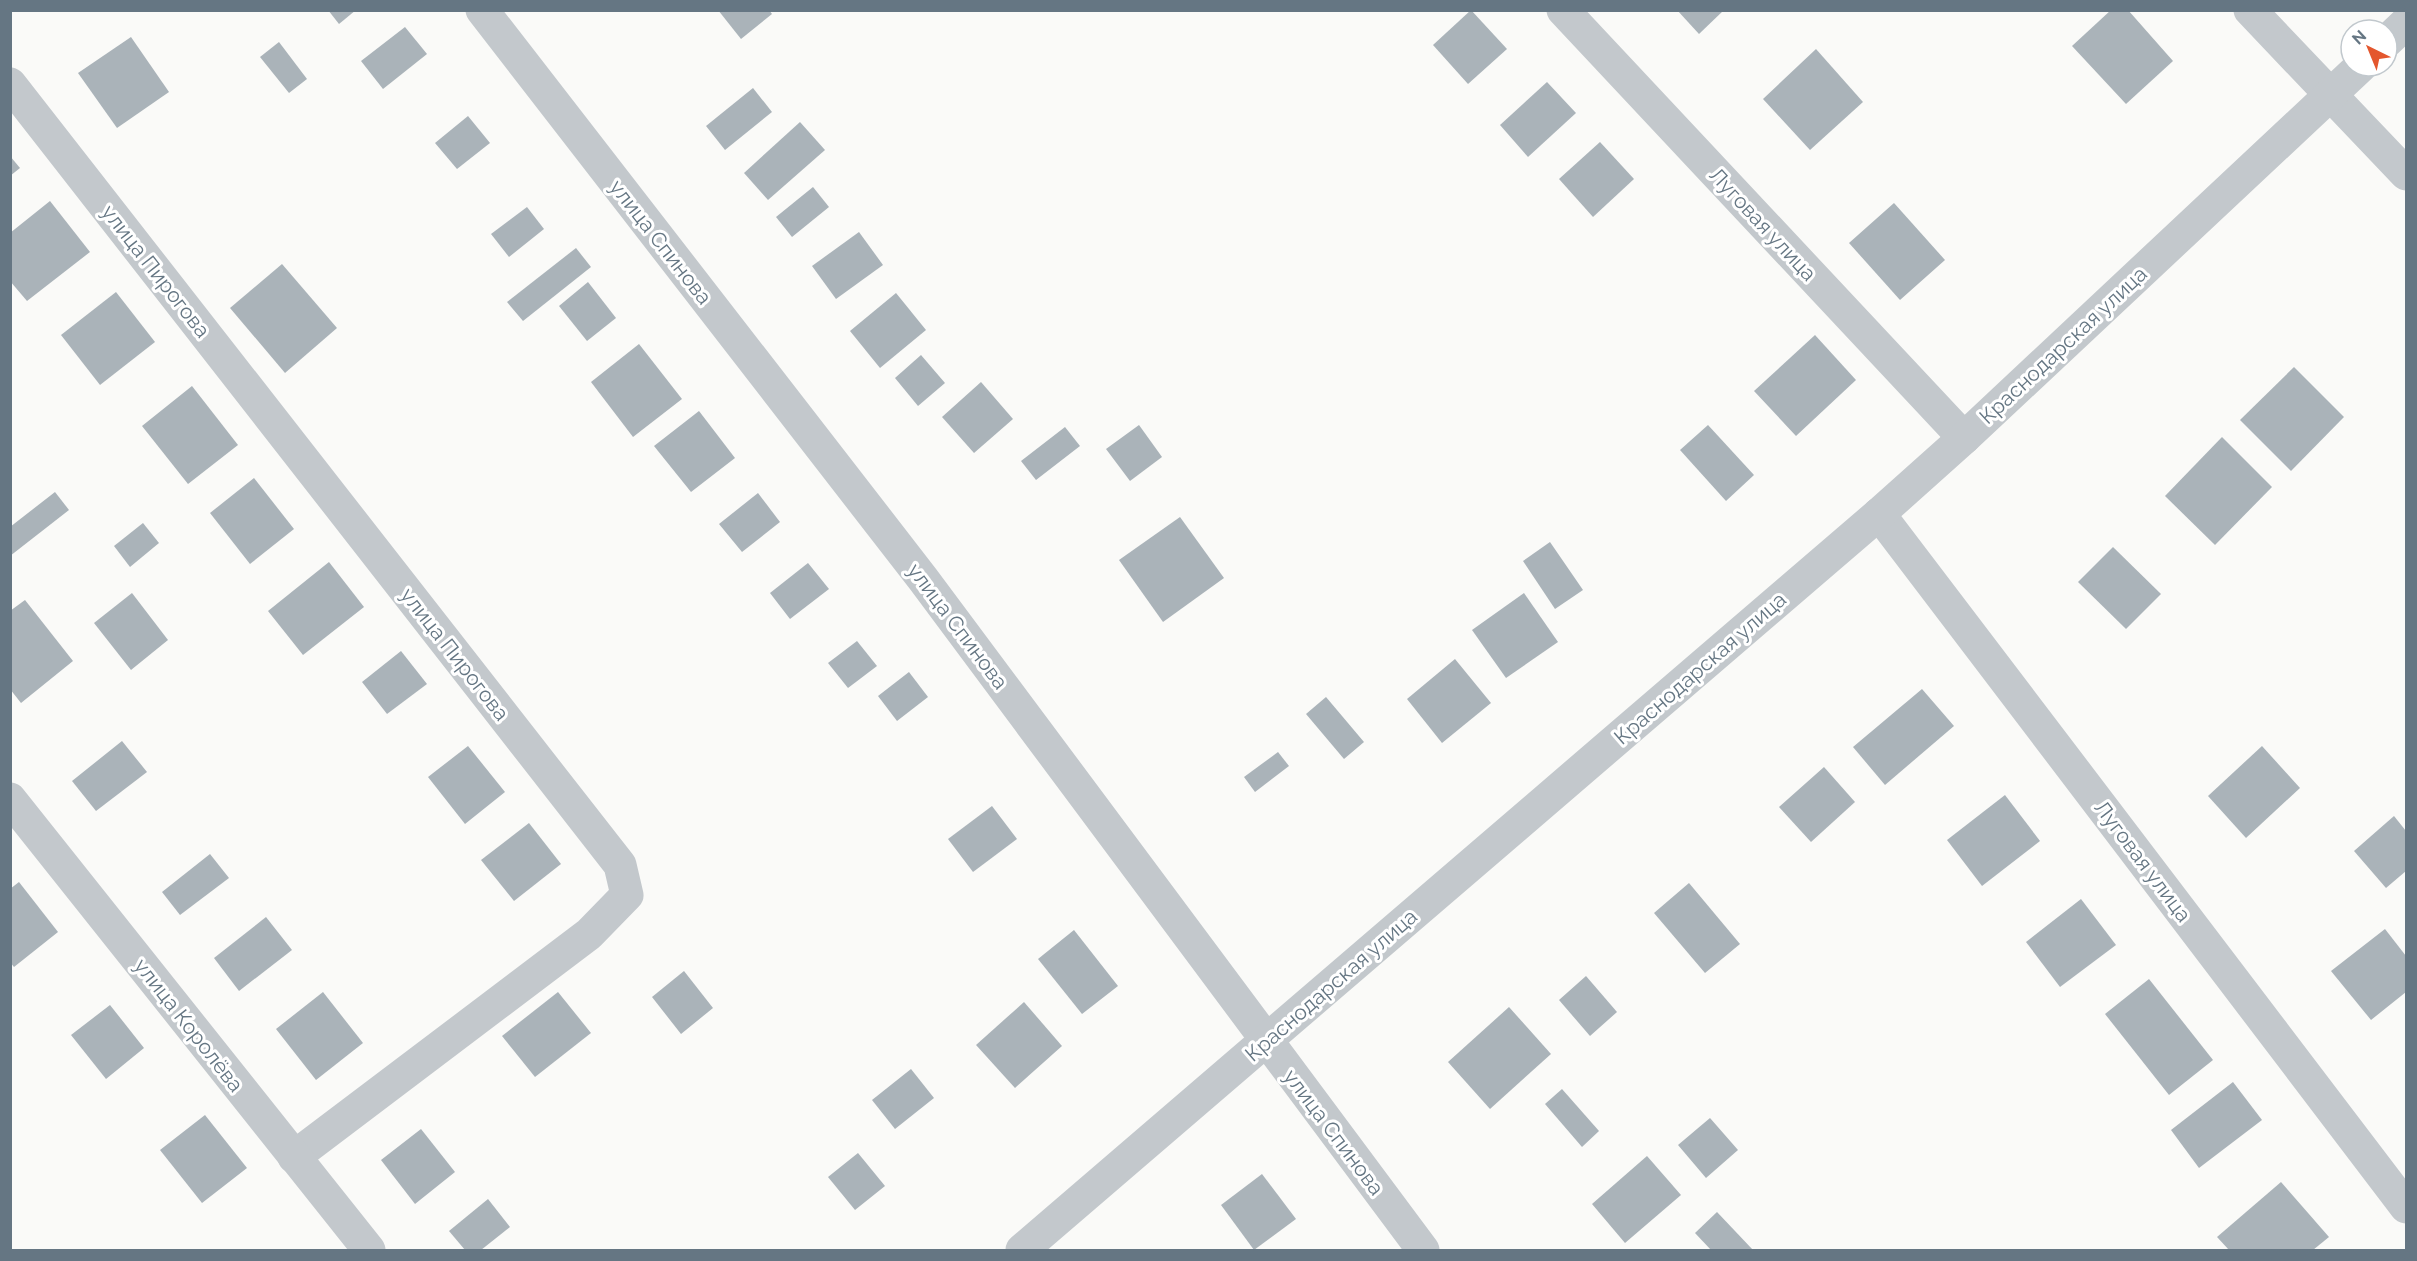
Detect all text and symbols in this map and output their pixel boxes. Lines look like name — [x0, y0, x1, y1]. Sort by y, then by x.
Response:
north arrow — [2339, 18, 2399, 78]
text: N — [2348, 26, 2370, 49]
street label: Луговая улица — [1704, 162, 1822, 286]
street label: улица Спинова — [605, 175, 717, 309]
street label: улица Пирогова — [96, 200, 216, 342]
street label: Краснодарская улица — [1974, 261, 2152, 429]
street label: улица Спинова — [903, 558, 1013, 694]
street label: улица Пирогова — [395, 583, 515, 725]
street label: Краснодарская улица — [1609, 587, 1791, 749]
street label: Луговая улица — [2089, 795, 2197, 927]
street label: Краснодарская улица — [1240, 904, 1422, 1066]
street label: улица Королёва — [129, 953, 249, 1097]
street label: улица Спинова — [1279, 1064, 1389, 1200]

